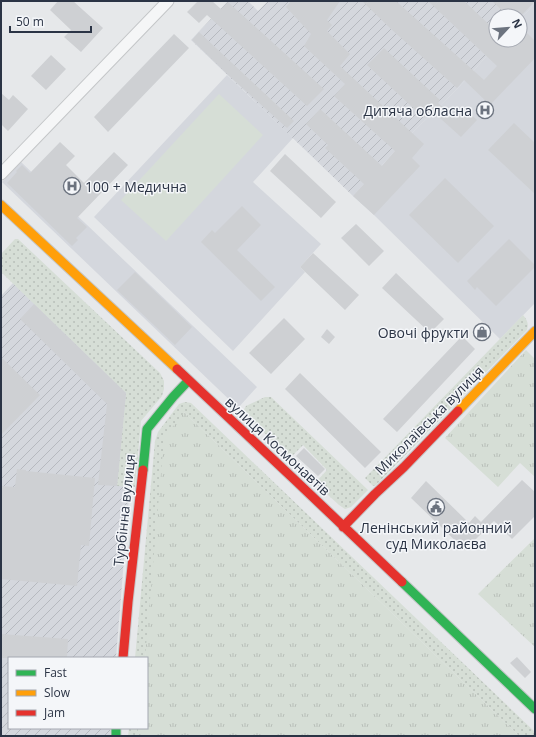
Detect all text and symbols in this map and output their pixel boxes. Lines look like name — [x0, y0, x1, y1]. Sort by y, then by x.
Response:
scale bar — [10, 8, 91, 34]
north arrow — [488, 8, 528, 48]
text: 50 m — [16, 13, 44, 30]
text: N — [509, 16, 526, 31]
hospital icon: Дитяча обласна — [475, 100, 495, 120]
place label: Дитяча обласна — [363, 101, 472, 120]
hospital icon: 100 + Медична — [62, 176, 82, 196]
place label: 100 + Медична — [85, 177, 187, 196]
shop icon: Овочі фрукти — [472, 322, 492, 342]
place label: Овочі фрукти — [378, 323, 469, 342]
street label: Миколаївська вулиця — [370, 361, 488, 479]
street label: вулиця Космонавтів — [221, 392, 335, 500]
street label: Турбінна вулиця — [109, 453, 139, 567]
public building icon: Ленінський районний суд Миколаєва — [426, 497, 446, 517]
place label: Ленінський районний суд Миколаєва — [360, 518, 512, 553]
legend — [8, 657, 148, 729]
text: Fast — [44, 664, 67, 681]
text: Slow — [44, 684, 71, 701]
text: Jam — [43, 704, 65, 721]

